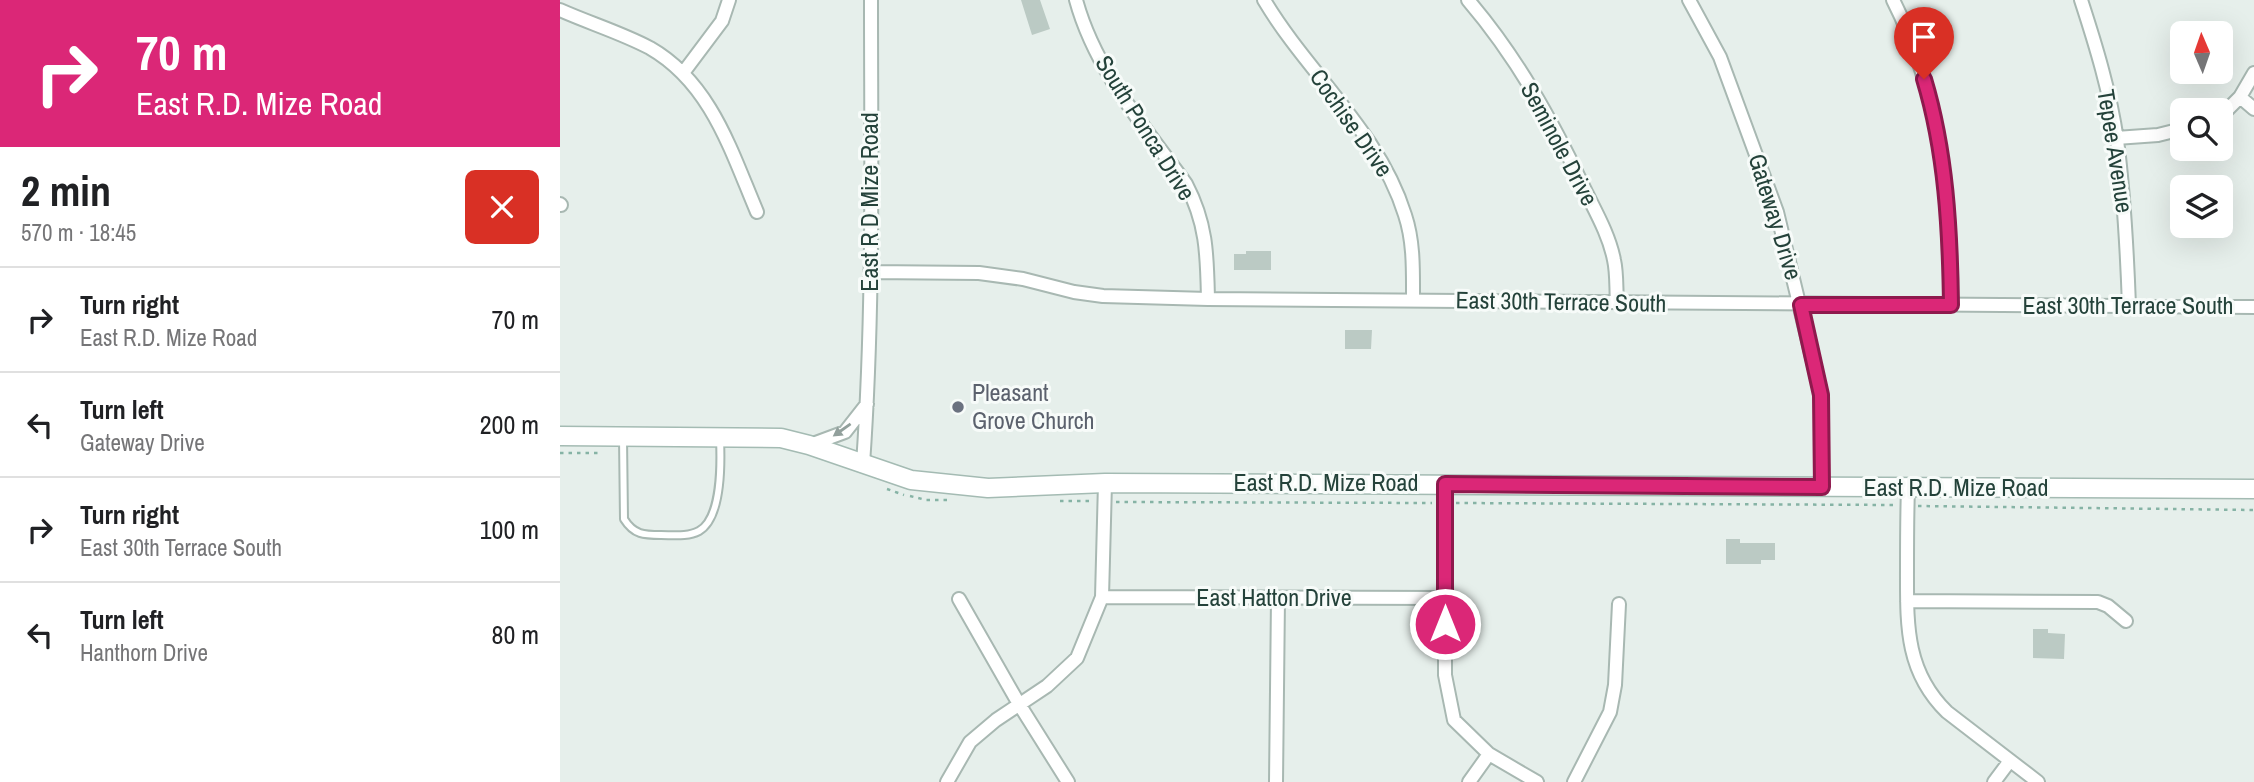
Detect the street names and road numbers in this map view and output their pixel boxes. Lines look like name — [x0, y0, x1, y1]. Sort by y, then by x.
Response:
street label: South Ponca Drive — [1089, 49, 1203, 206]
street label: Cochise Drive — [1303, 62, 1401, 183]
street label: Seminole Drive — [1514, 76, 1606, 211]
street label: Tepee Avenue — [2090, 87, 2142, 215]
street label: East R D Mize Road — [853, 112, 885, 292]
street label: Gateway Drive — [1742, 150, 1810, 284]
street label: East 30th Terrace South — [1455, 283, 1667, 319]
street label: East 30th Terrace South — [2023, 289, 2233, 321]
street label: East R.D. Mize Road — [1234, 466, 1418, 498]
street label: East R.D. Mize Road — [1864, 471, 2048, 503]
street label: East Hatton Drive — [1196, 581, 1352, 613]

